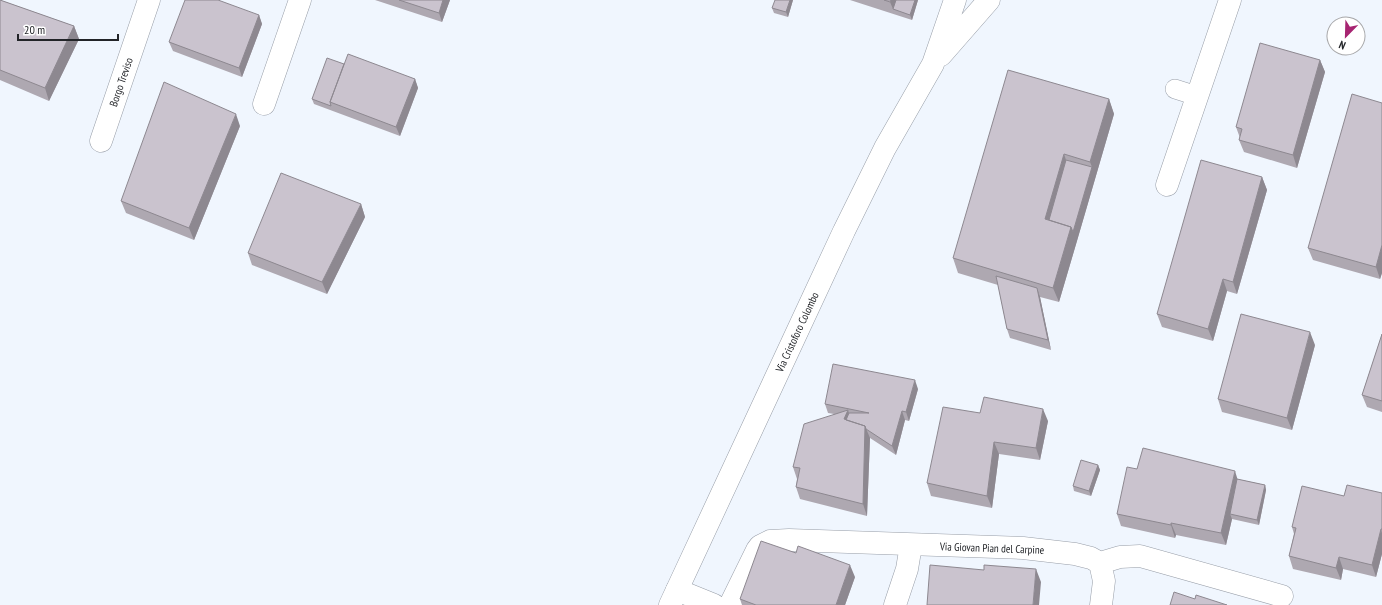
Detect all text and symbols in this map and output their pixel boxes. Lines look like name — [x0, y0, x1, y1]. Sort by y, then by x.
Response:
scale bar — [18, 16, 118, 42]
north arrow — [1326, 16, 1366, 56]
text: 20 m — [24, 22, 45, 37]
text: N — [1337, 38, 1348, 53]
street label: Borgo Treviso — [106, 55, 136, 108]
street label: Via Cristoforo Colombo — [772, 289, 822, 375]
street label: Via Giovan Pian del Carpine — [939, 539, 1045, 557]

